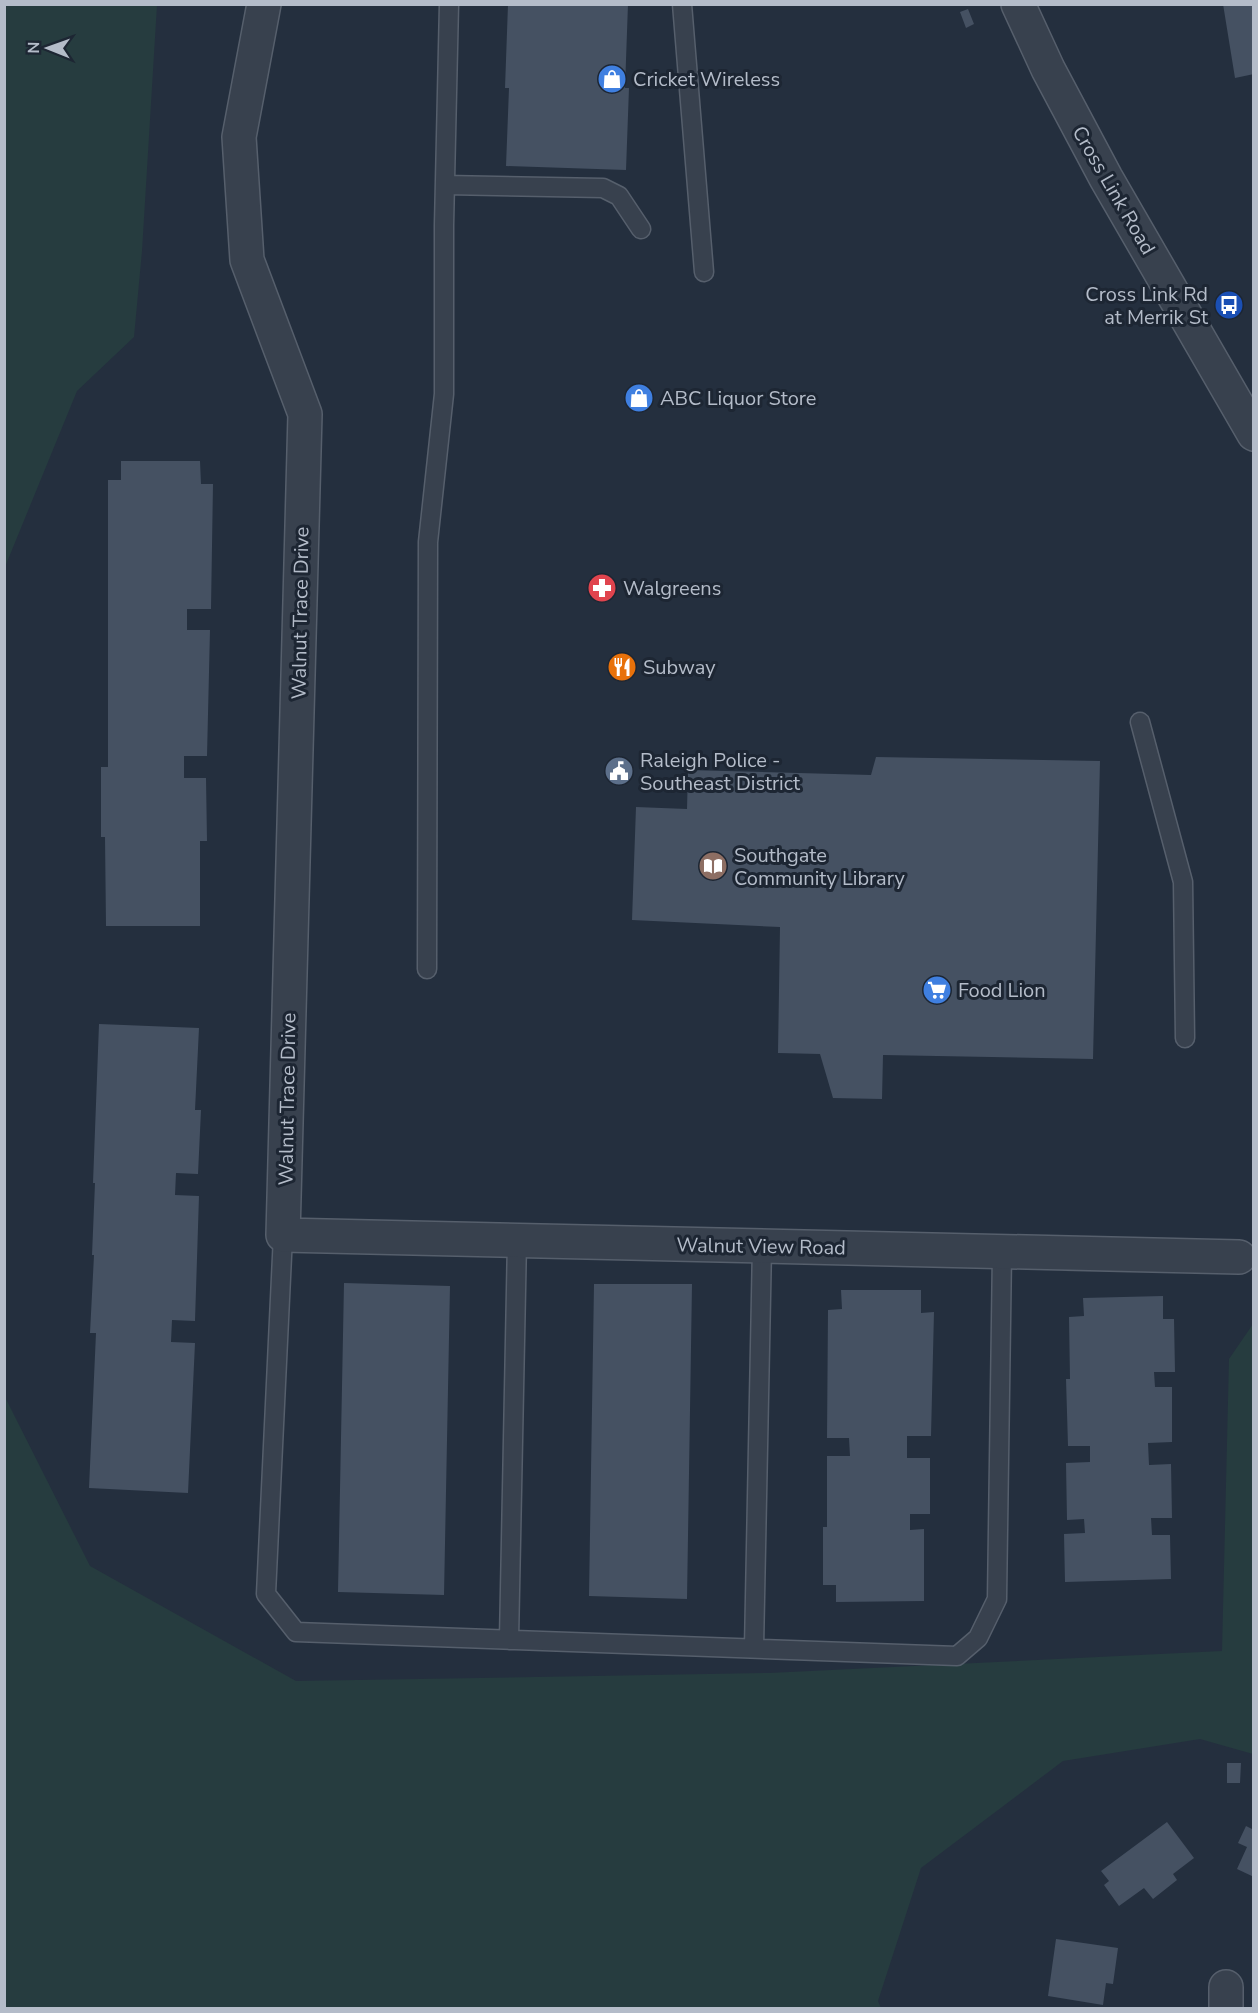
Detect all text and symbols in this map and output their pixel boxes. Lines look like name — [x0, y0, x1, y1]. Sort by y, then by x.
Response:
north arrow — [18, 18, 78, 78]
text: N — [23, 42, 45, 54]
shop icon: Cricket Wireless — [596, 63, 628, 95]
place label: Cricket Wireless — [633, 66, 780, 93]
street label: Cross Link Road — [1066, 121, 1161, 260]
place label: Cross Link Rd at Merrik St — [1085, 281, 1209, 331]
bus stop icon: Cross Link Rd at Merrik St — [1213, 289, 1245, 321]
shop icon: ABC Liquor Store — [623, 382, 655, 414]
place label: ABC Liquor Store — [660, 385, 816, 412]
street label: Walnut Trace Drive — [285, 527, 316, 700]
pharmacy icon: Walgreens — [586, 572, 618, 604]
place label: Walgreens — [623, 575, 721, 602]
restaurant icon: Subway — [606, 651, 638, 683]
place label: Subway — [643, 654, 716, 681]
place label: Raleigh Police - Southeast District — [640, 747, 801, 797]
public building icon: Raleigh Police - Southeast District — [603, 755, 635, 787]
place label: Southgate Community Library — [734, 842, 905, 892]
library icon: Southgate Community Library — [697, 850, 729, 882]
supermarket icon: Food Lion — [921, 974, 953, 1006]
place label: Food Lion — [958, 977, 1046, 1004]
street label: Walnut Trace Drive — [272, 1013, 303, 1186]
street label: Walnut View Road — [676, 1232, 846, 1261]

